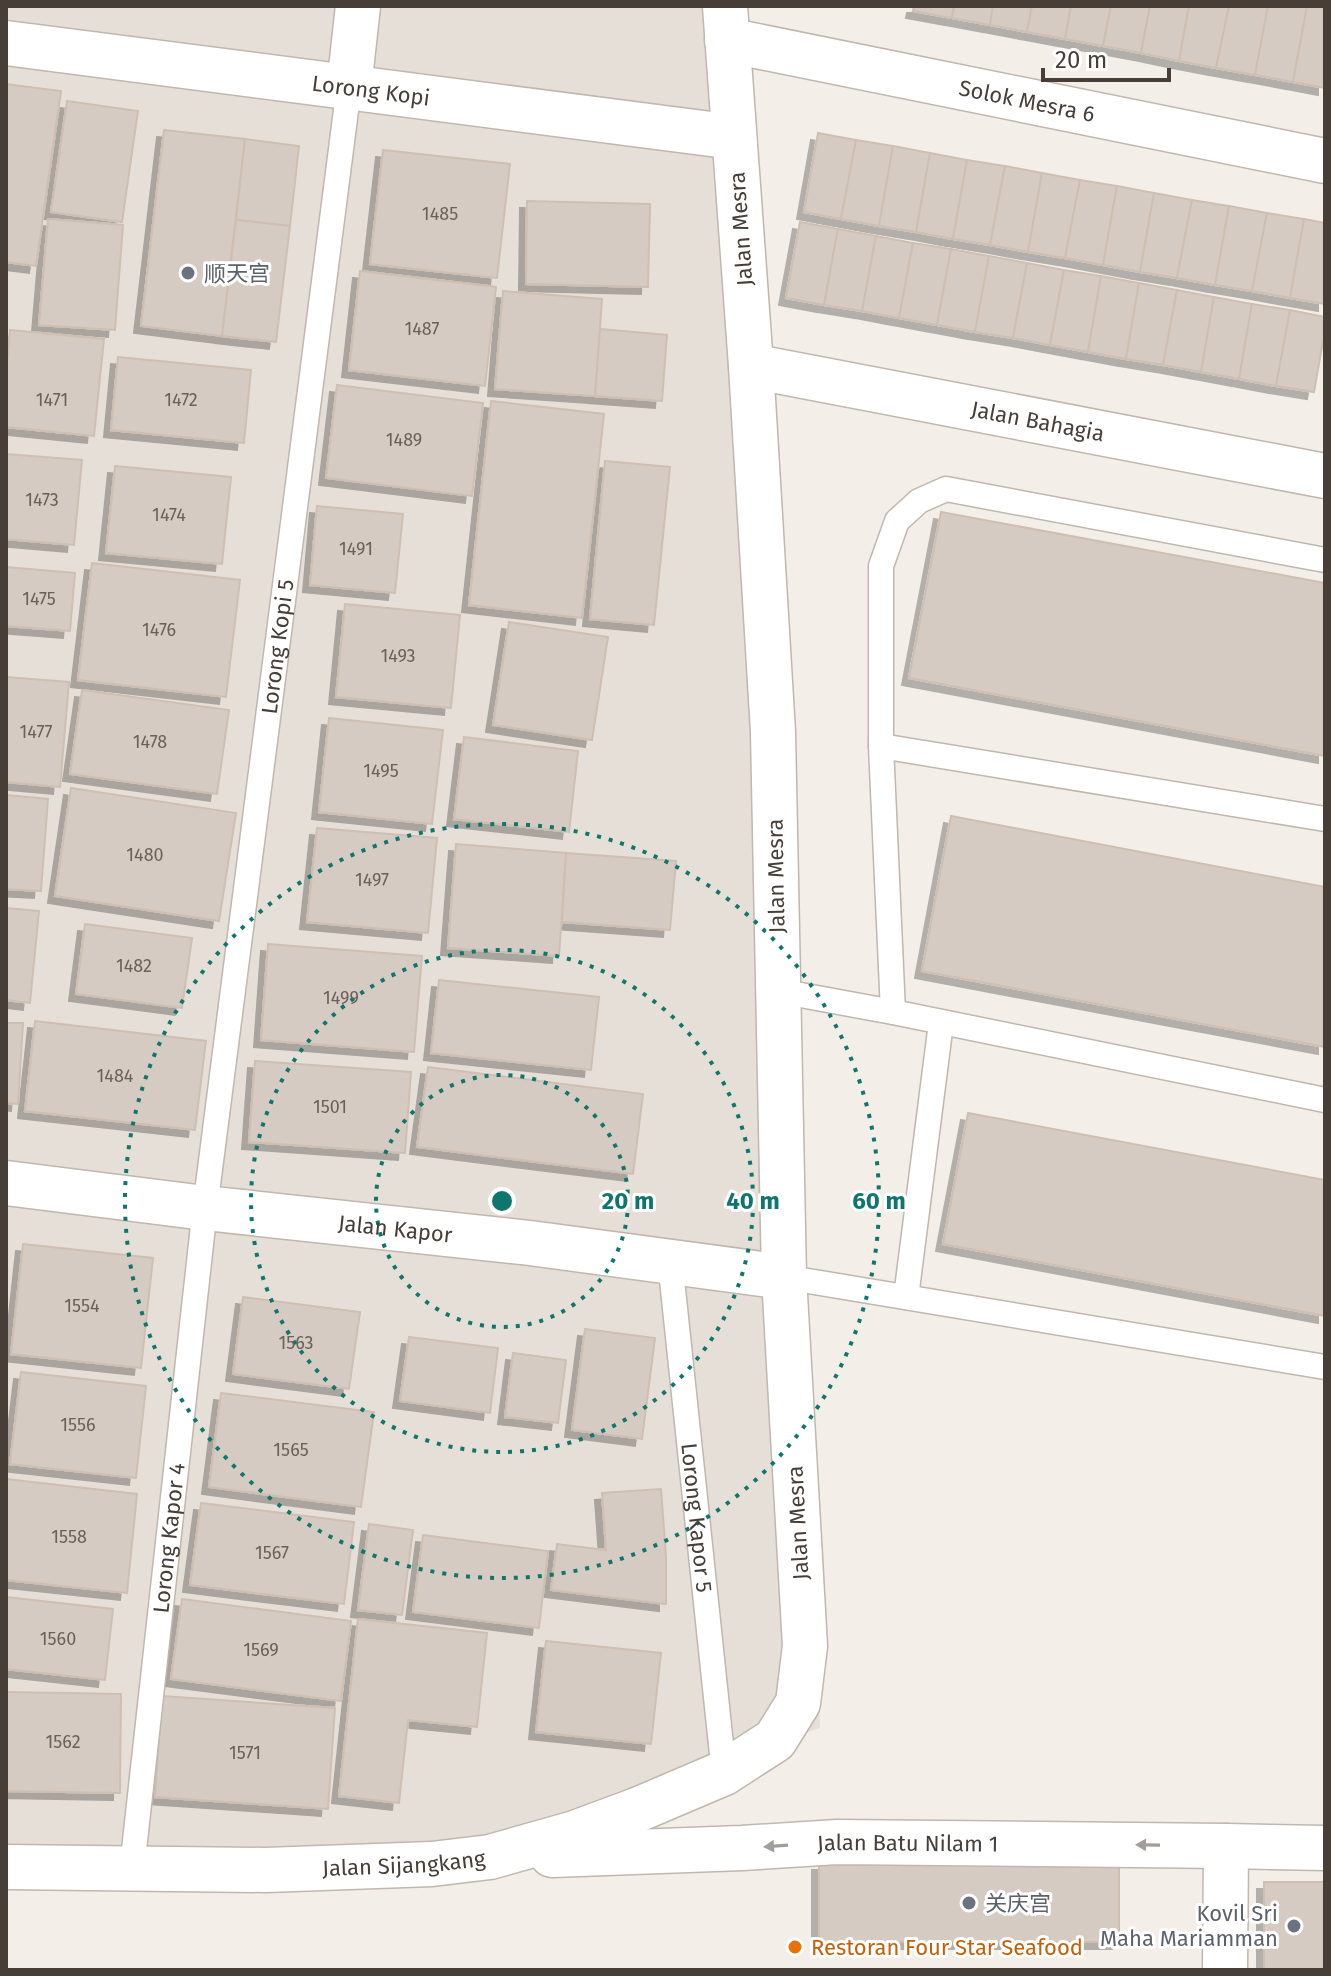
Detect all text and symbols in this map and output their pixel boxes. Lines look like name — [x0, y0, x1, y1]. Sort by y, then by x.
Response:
scale bar — [1043, 32, 1169, 82]
text: 20 m — [1055, 46, 1107, 74]
street label: Lorong Kopi — [310, 69, 432, 111]
street label: Solok Mesra 6 — [957, 74, 1097, 128]
street label: Jalan Mesra — [724, 171, 758, 287]
house number: 1485 — [422, 203, 458, 225]
place label: 顺天宫 — [204, 260, 270, 287]
marker: 顺天宫 — [179, 264, 197, 282]
house number: 1487 — [404, 318, 440, 340]
house number: 1471 — [36, 389, 68, 411]
house number: 1472 — [164, 389, 198, 411]
street label: Jalan Bahagia — [969, 395, 1107, 447]
house number: 1489 — [386, 429, 422, 451]
house number: 1473 — [25, 489, 59, 511]
house number: 1474 — [152, 504, 186, 526]
house number: 1491 — [339, 538, 373, 560]
street label: Lorong Kopi 5 — [255, 578, 299, 716]
house number: 1475 — [22, 588, 56, 610]
house number: 1476 — [142, 619, 176, 641]
house number: 1493 — [380, 645, 416, 667]
house number: 1477 — [20, 721, 52, 743]
house number: 1478 — [133, 731, 167, 753]
house number: 1495 — [363, 760, 399, 782]
street label: Jalan Mesra — [762, 818, 790, 934]
house number: 1480 — [126, 844, 164, 866]
house number: 1497 — [355, 869, 389, 891]
house number: 1482 — [116, 955, 152, 977]
house number: 1499 — [323, 987, 359, 1009]
house number: 1484 — [97, 1065, 134, 1087]
house number: 1501 — [313, 1096, 347, 1118]
centre of rings — [488, 1187, 516, 1215]
text: 20 m — [602, 1187, 654, 1215]
text: 40 m — [726, 1187, 780, 1215]
text: 60 m — [852, 1187, 906, 1215]
street label: Jalan Kapor — [337, 1209, 454, 1248]
house number: 1554 — [64, 1295, 100, 1317]
house number: 1563 — [278, 1332, 314, 1354]
house number: 1556 — [60, 1414, 96, 1436]
house number: 1565 — [273, 1439, 309, 1461]
street label: Lorong Kapor 5 — [676, 1441, 718, 1594]
street label: Lorong Kapor 4 — [147, 1461, 190, 1615]
street label: Jalan Mesra — [782, 1465, 814, 1581]
house number: 1558 — [51, 1526, 87, 1548]
house number: 1567 — [255, 1542, 289, 1564]
house number: 1560 — [40, 1628, 76, 1650]
house number: 1569 — [243, 1639, 279, 1661]
house number: 1562 — [45, 1731, 81, 1753]
house number: 1571 — [229, 1742, 261, 1764]
street label: Jalan Batu Nilam 1 — [816, 1828, 998, 1857]
one-way arrow — [1135, 1839, 1160, 1851]
one-way arrow — [763, 1840, 788, 1853]
street label: Jalan Sijangkang — [322, 1844, 487, 1881]
place label: 关庆宫 — [985, 1890, 1051, 1917]
marker: 关庆宫 — [960, 1894, 978, 1912]
place label: Kovil Sri Maha Mariamman — [1100, 1900, 1278, 1952]
marker: Kovil Sri Maha Mariamman — [1285, 1917, 1303, 1935]
place label: Restoran Four Star Seafood — [811, 1934, 1083, 1961]
marker: Restoran Four Star Seafood — [786, 1938, 804, 1956]

